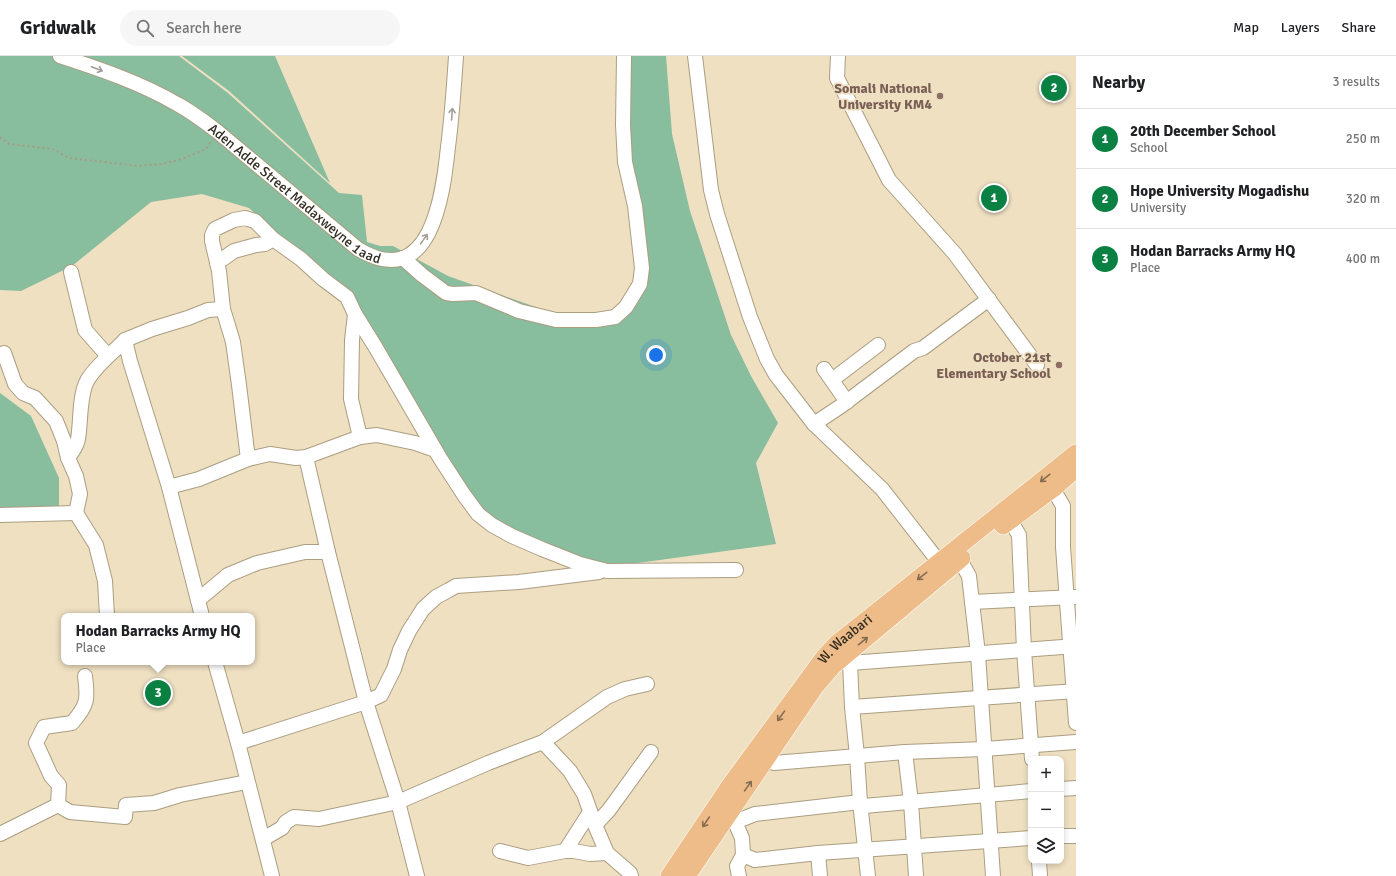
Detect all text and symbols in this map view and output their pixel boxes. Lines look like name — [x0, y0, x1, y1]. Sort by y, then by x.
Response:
search box — [120, 10, 400, 46]
text: Gridwalk — [20, 16, 96, 40]
icon: search — [134, 17, 156, 39]
text: Search here — [166, 19, 242, 37]
text: Map — [1233, 19, 1259, 36]
text: Layers — [1281, 19, 1320, 36]
text: Share — [1342, 19, 1376, 36]
one-way arrow — [90, 66, 102, 74]
text: Nearby — [1092, 72, 1145, 93]
pin: 2 — [1041, 73, 1067, 103]
text: 3 results — [1332, 74, 1380, 90]
place label: Somali National University KM4 — [834, 80, 933, 113]
marker: Somali National University KM4 — [935, 91, 945, 101]
one-way arrow — [448, 108, 455, 121]
street label: Aden Adde Street Madaxweyne 1aad — [205, 120, 383, 267]
text: 20th December School — [1130, 122, 1276, 140]
text: 1 — [1101, 131, 1109, 147]
text: 250 m — [1346, 131, 1380, 147]
text: School — [1130, 140, 1168, 156]
text: Hope University Mogadishu — [1130, 182, 1309, 200]
pin: 1 — [981, 183, 1007, 213]
text: 2 — [1101, 191, 1109, 207]
text: 320 m — [1346, 191, 1380, 207]
text: University — [1130, 200, 1186, 216]
one-way arrow — [420, 234, 428, 245]
text: Hodan Barracks Army HQ — [1130, 242, 1295, 260]
text: 3 — [1101, 251, 1109, 267]
text: 400 m — [1346, 251, 1380, 267]
text: Place — [1130, 260, 1160, 276]
your location — [646, 345, 666, 365]
place label: October 21st Elementary School — [936, 349, 1052, 382]
marker: October 21st Elementary School — [1054, 360, 1064, 370]
one-way arrow — [1040, 473, 1051, 482]
one-way arrow — [916, 572, 927, 580]
street label: W. Waabari — [814, 611, 876, 667]
popup — [61, 613, 255, 665]
text: Hodan Barracks Army HQ — [75, 622, 241, 640]
one-way arrow — [857, 636, 868, 645]
text: Place — [75, 640, 106, 656]
pin: 3 — [145, 678, 171, 708]
one-way arrow — [777, 710, 785, 721]
map controls — [1028, 756, 1064, 864]
button: + — [1028, 756, 1064, 792]
one-way arrow — [744, 780, 752, 791]
button: − — [1028, 792, 1064, 828]
one-way arrow — [701, 816, 710, 827]
button: layers — [1028, 828, 1064, 864]

